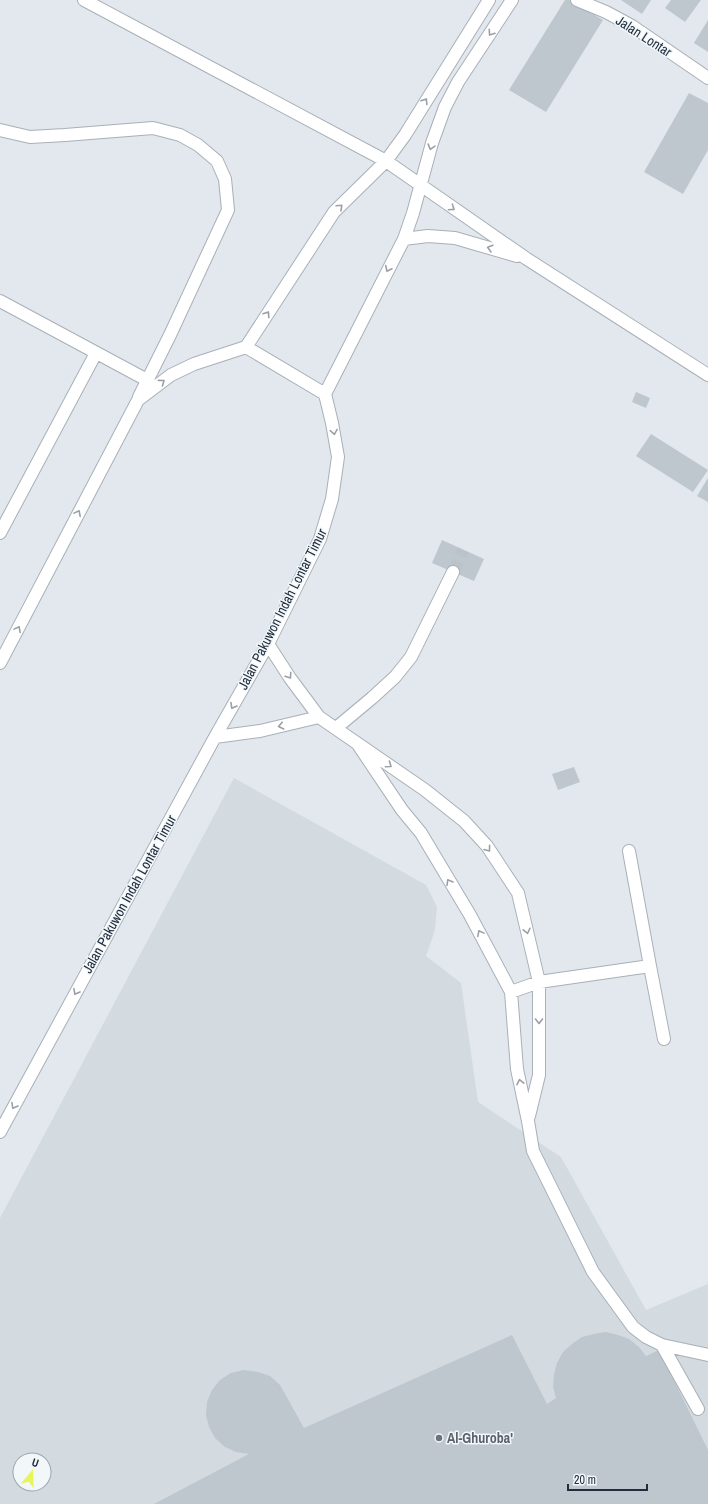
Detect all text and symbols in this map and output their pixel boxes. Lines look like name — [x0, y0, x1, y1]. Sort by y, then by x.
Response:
street label: Jalan Lontar — [613, 11, 676, 61]
one-way arrow — [488, 28, 495, 35]
one-way arrow — [420, 98, 427, 105]
one-way arrow — [427, 143, 436, 150]
one-way arrow — [448, 203, 455, 211]
one-way arrow — [335, 204, 343, 212]
one-way arrow — [487, 244, 494, 253]
one-way arrow — [386, 265, 393, 273]
one-way arrow — [262, 312, 269, 319]
one-way arrow — [157, 380, 164, 387]
one-way arrow — [329, 429, 338, 435]
one-way arrow — [73, 510, 81, 518]
street label: Jalan Pakuwon Indah Lontar Timur — [234, 525, 331, 692]
one-way arrow — [13, 626, 21, 633]
one-way arrow — [284, 672, 291, 679]
one-way arrow — [230, 702, 237, 709]
one-way arrow — [278, 721, 285, 730]
one-way arrow — [385, 760, 392, 767]
street label: Jalan Pakuwon Indah Lontar Timur — [78, 812, 180, 976]
one-way arrow — [483, 845, 491, 852]
one-way arrow — [447, 879, 454, 886]
one-way arrow — [522, 927, 531, 934]
one-way arrow — [477, 930, 484, 937]
one-way arrow — [74, 988, 81, 995]
one-way arrow — [535, 1018, 543, 1024]
one-way arrow — [517, 1079, 525, 1086]
one-way arrow — [11, 1102, 19, 1109]
place label: Al-Ghuroba' — [447, 1429, 513, 1447]
marker: Al-Ghuroba' — [434, 1433, 444, 1443]
north arrow — [12, 1452, 52, 1492]
text: U — [30, 1455, 41, 1470]
scale bar — [568, 1466, 647, 1492]
text: 20 m — [574, 1472, 596, 1488]

